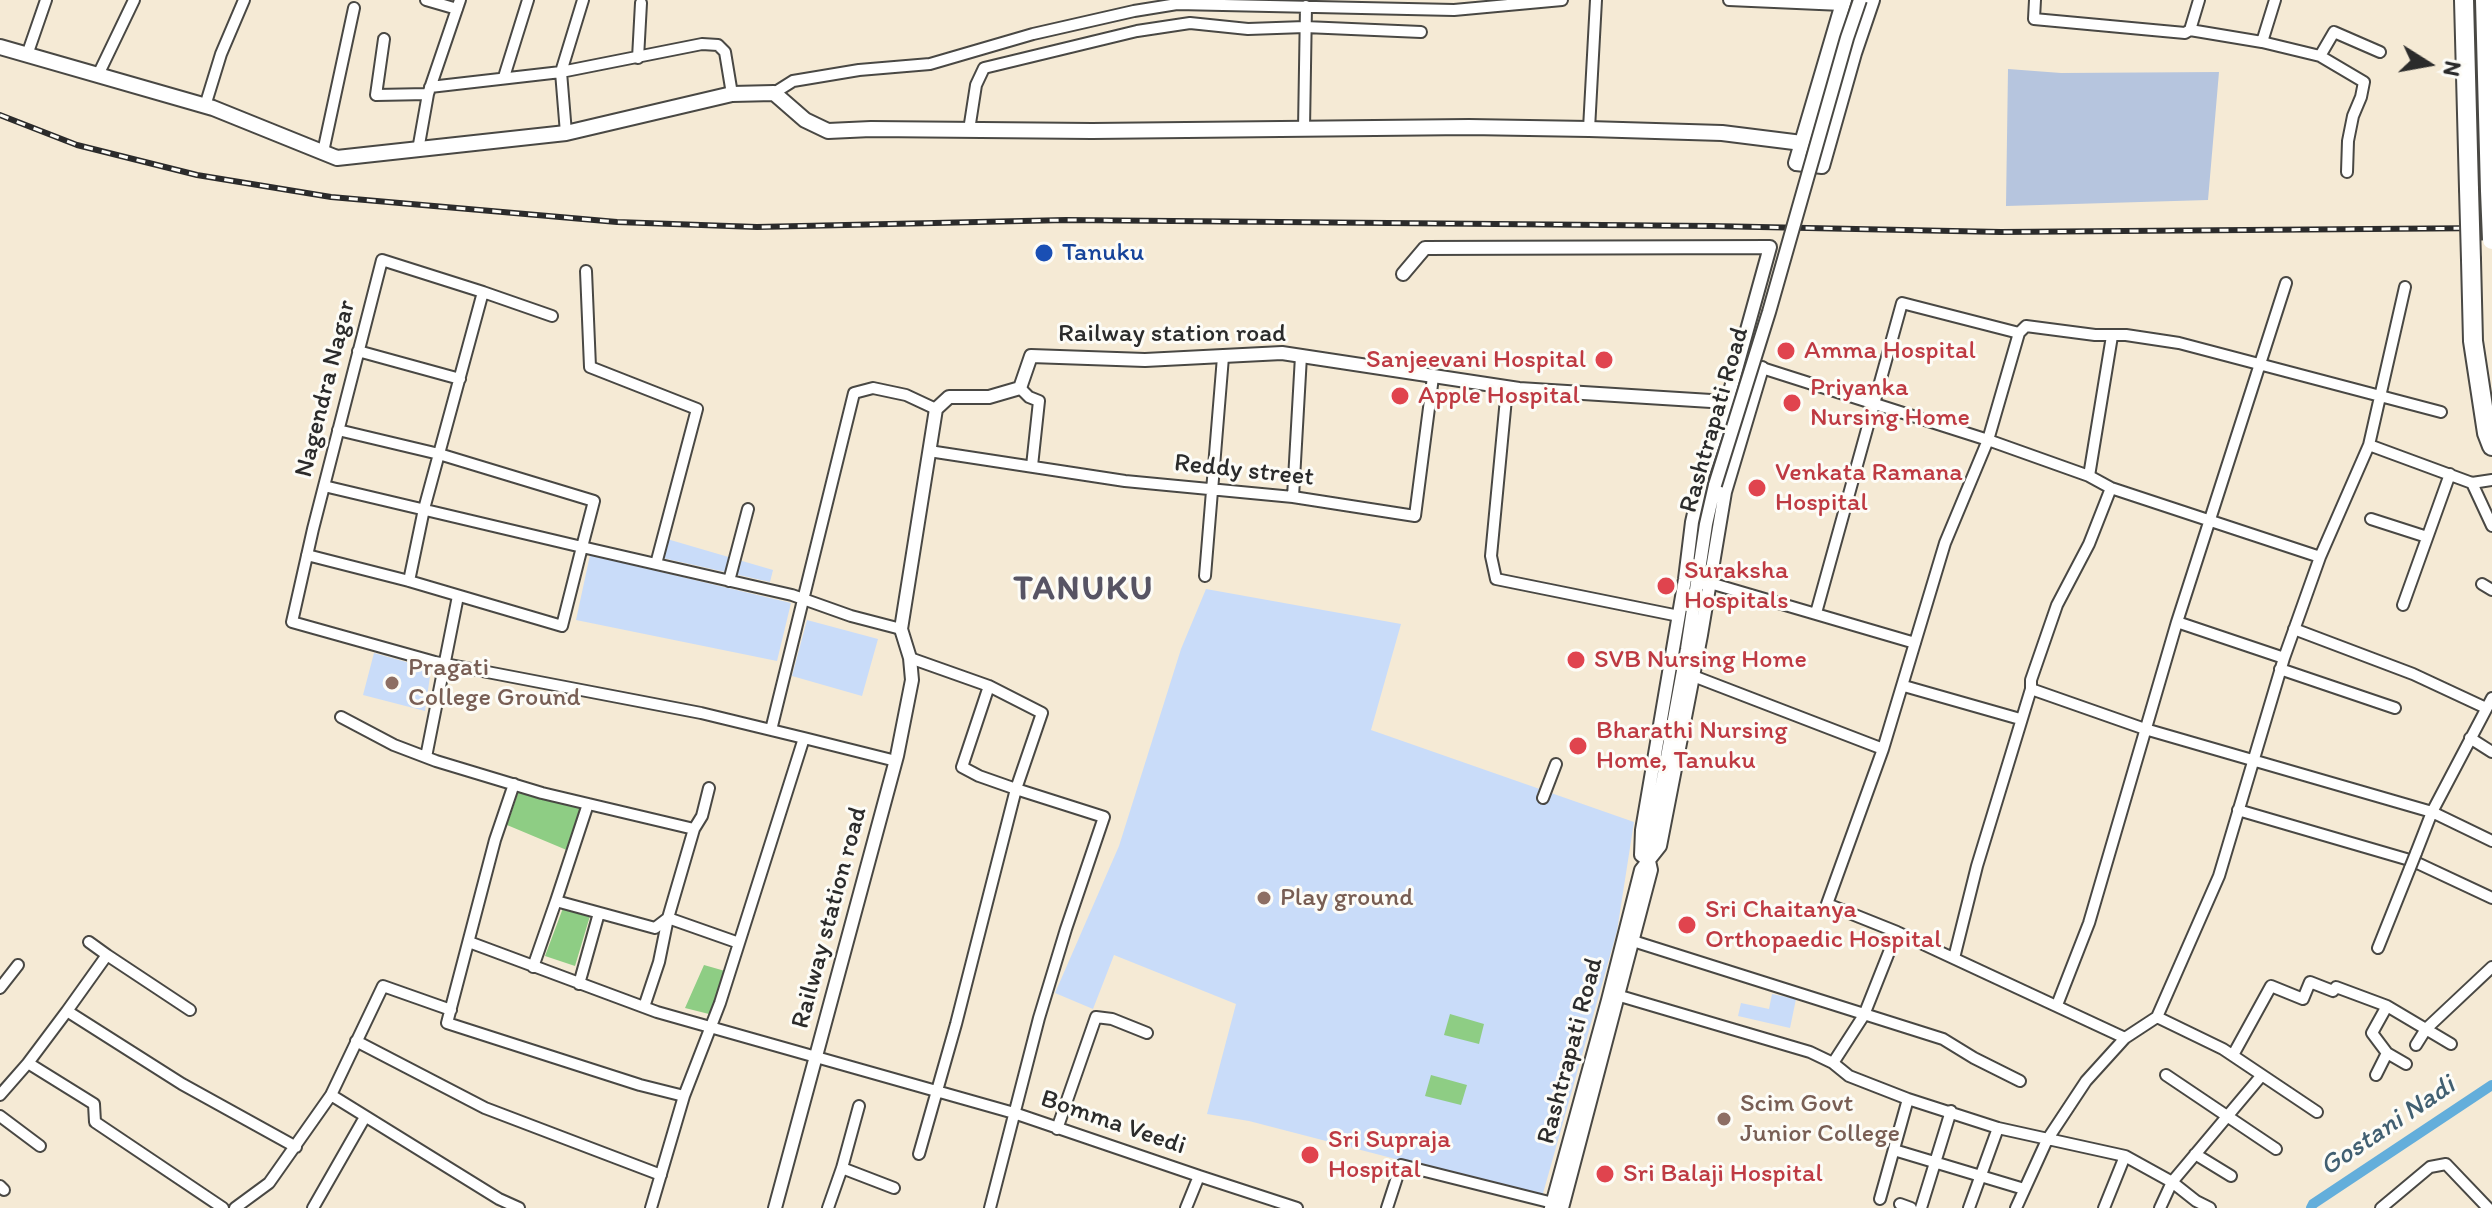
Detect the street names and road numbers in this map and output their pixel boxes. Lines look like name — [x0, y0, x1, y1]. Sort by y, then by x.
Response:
street label: Nagendra Nagar — [289, 297, 363, 481]
street label: Railway station road — [1058, 318, 1286, 350]
street label: Rashtrapati Road — [1674, 324, 1756, 516]
street label: Reddy street — [1173, 448, 1315, 494]
street label: Railway station road — [785, 804, 875, 1032]
street label: Rashtrapati Road — [1531, 954, 1611, 1148]
street label: Bomma Veedi — [1036, 1084, 1190, 1162]

